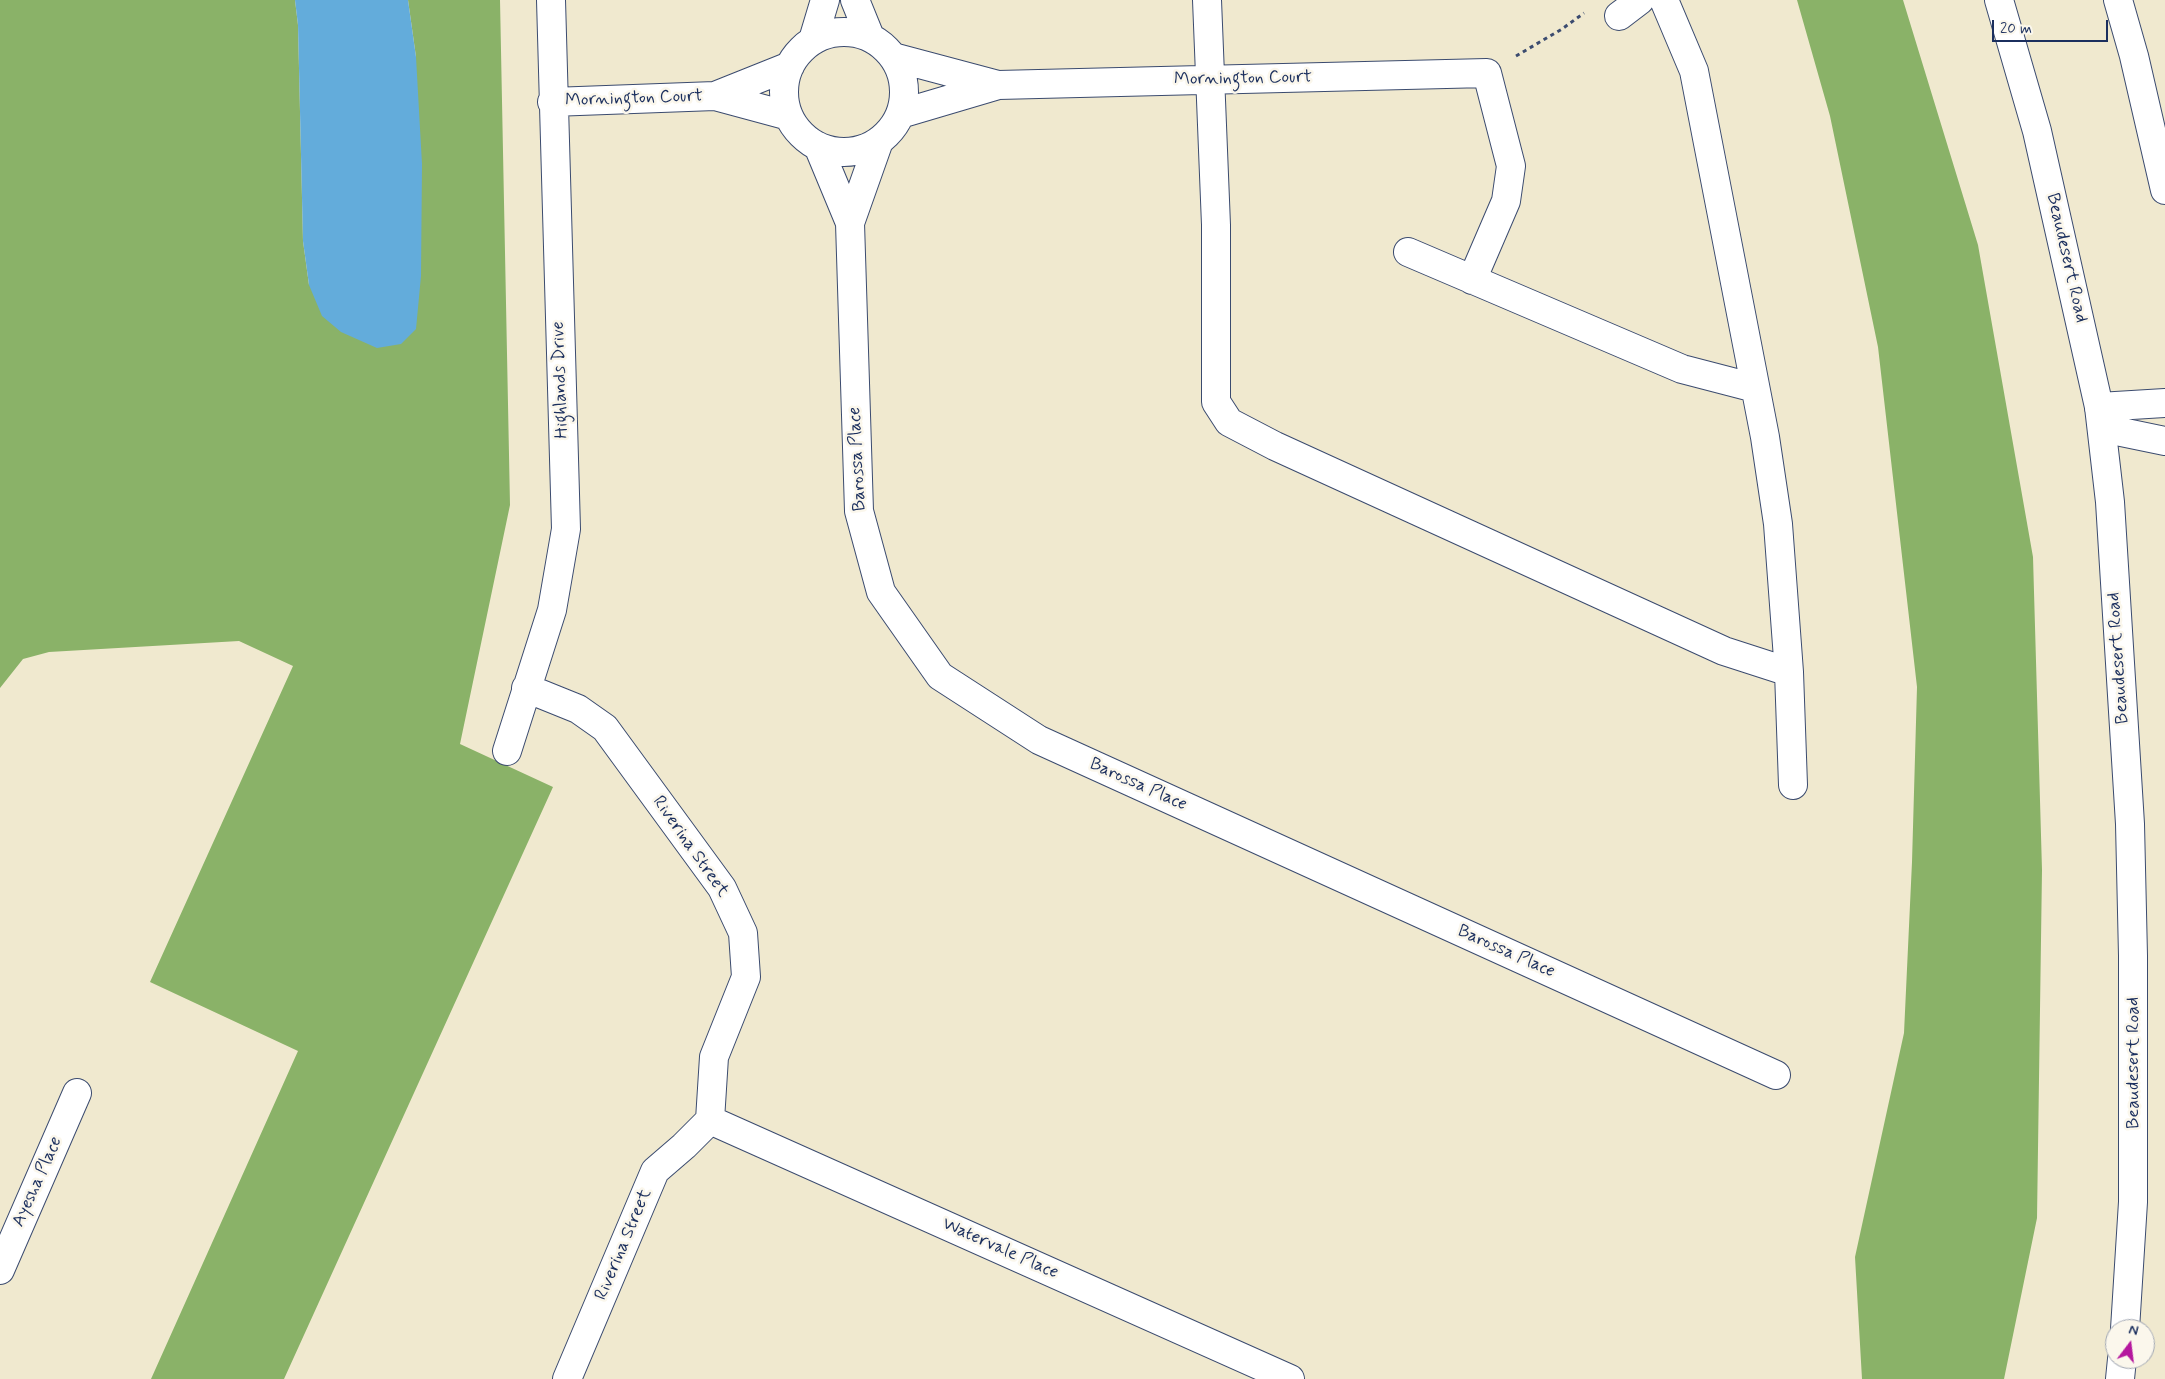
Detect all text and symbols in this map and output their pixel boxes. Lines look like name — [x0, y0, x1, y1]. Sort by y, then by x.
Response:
scale bar — [1995, 10, 2111, 42]
text: 20 m — [2000, 19, 2032, 39]
street label: Mornington Court — [1174, 67, 1312, 91]
street label: Mornington Court — [565, 86, 703, 112]
street label: Beaudesert Road — [2041, 191, 2091, 325]
street label: Highlands Drive — [548, 321, 574, 439]
street label: Barossa Place — [844, 406, 872, 512]
street label: Beaudesert Road — [2104, 591, 2134, 725]
street label: Barossa Place — [1086, 754, 1190, 816]
street label: Riverina Street — [647, 792, 733, 902]
street label: Barossa Place — [1454, 921, 1558, 983]
street label: Beaudesert Road — [2123, 997, 2145, 1129]
street label: Ayesha Place — [8, 1133, 68, 1231]
street label: Riverina Street — [591, 1186, 657, 1304]
street label: Watervale Place — [939, 1214, 1061, 1284]
north arrow — [2105, 1319, 2155, 1369]
text: N — [2127, 1321, 2140, 1340]

